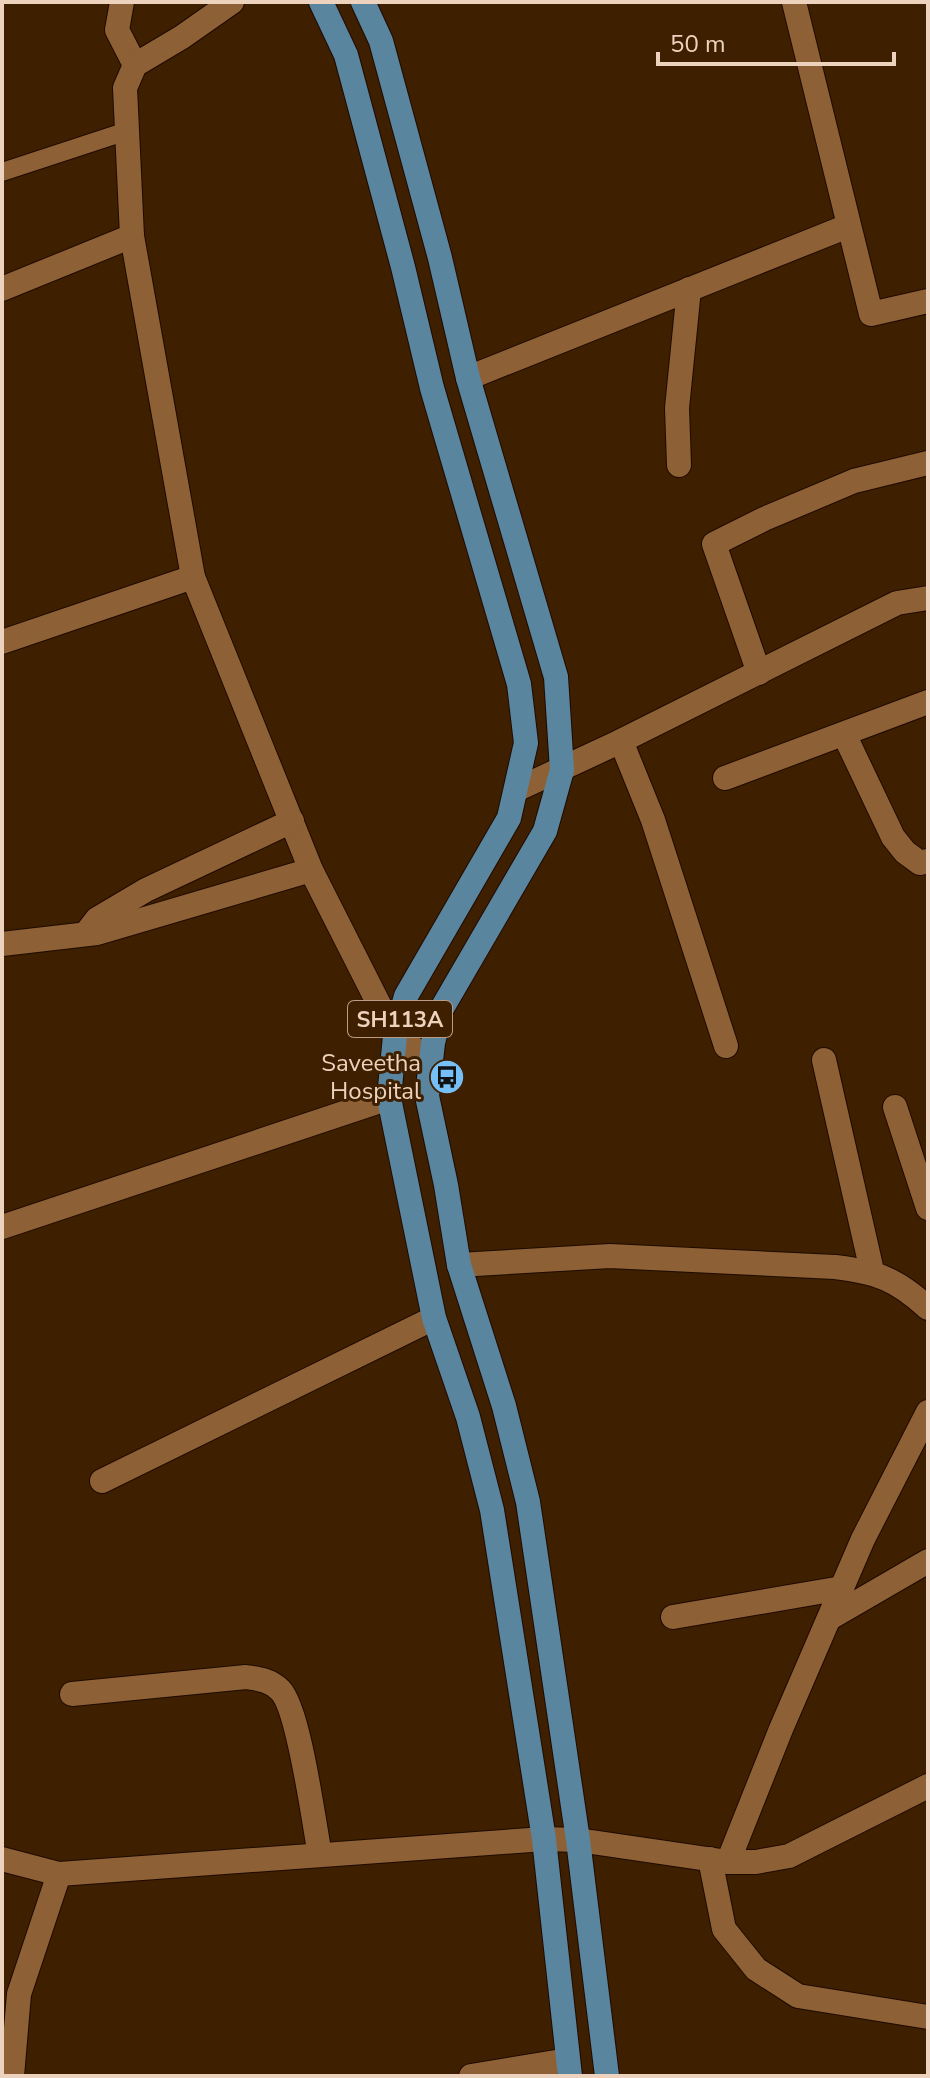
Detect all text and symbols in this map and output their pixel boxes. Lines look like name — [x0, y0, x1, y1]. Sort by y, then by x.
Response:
scale bar — [658, 16, 894, 66]
text: 50 m — [670, 28, 726, 60]
road number: SH113A — [348, 1001, 452, 1037]
place label: Saveetha Hospital — [321, 1047, 421, 1107]
bus stop icon: Saveetha Hospital — [428, 1058, 466, 1096]

